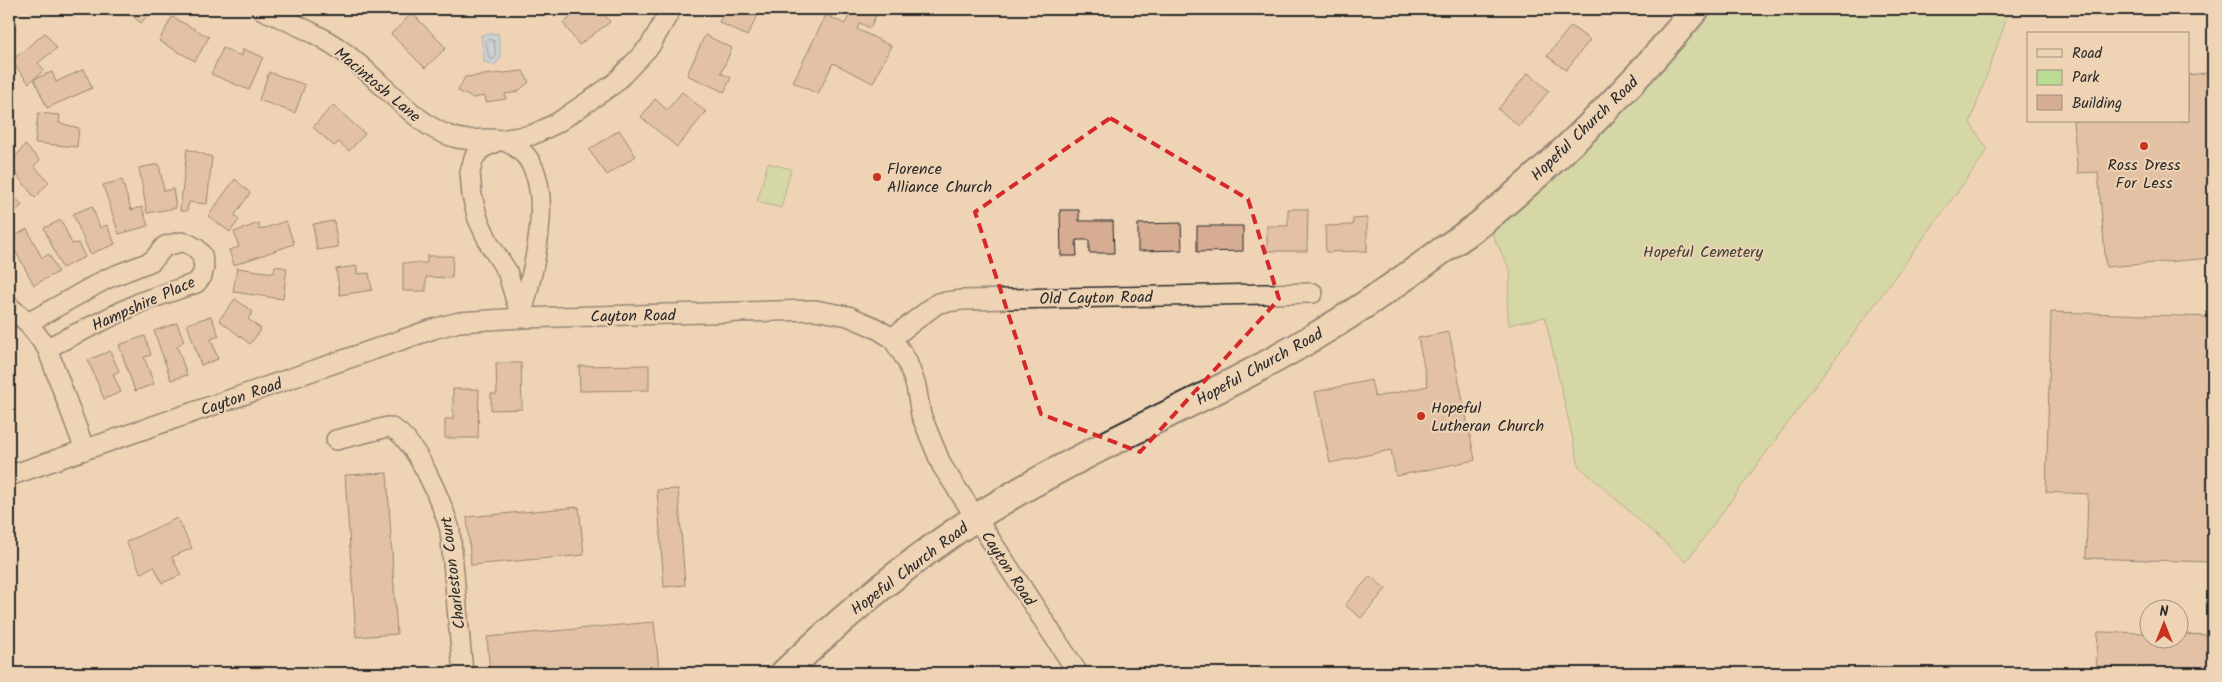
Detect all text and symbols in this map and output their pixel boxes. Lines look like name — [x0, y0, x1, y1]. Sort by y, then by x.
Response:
legend — [2027, 32, 2190, 122]
street label: Macintosh Lane — [328, 41, 426, 129]
text: Road — [2072, 42, 2103, 66]
text: Park — [2072, 66, 2100, 90]
street label: Hopeful Church Road — [1525, 70, 1646, 187]
text: Building — [2072, 92, 2122, 116]
marker: Ross Dress For Less — [2138, 140, 2150, 152]
place label: Ross Dress For Less — [2107, 153, 2181, 196]
place label: Florence Alliance Church — [887, 157, 992, 200]
marker: Florence Alliance Church — [871, 171, 883, 183]
park label: Hopeful Cemetery — [1643, 240, 1763, 265]
street label: Hampshire Place — [88, 270, 199, 338]
street label: Old Cayton Road — [1039, 285, 1154, 312]
street label: Cayton Road — [590, 303, 677, 330]
street label: Hopeful Church Road — [1191, 321, 1329, 413]
street label: Cayton Road — [197, 371, 287, 423]
place label: Hopeful Lutheran Church — [1431, 396, 1544, 439]
marker: Hopeful Lutheran Church — [1415, 410, 1427, 422]
street label: Charleston Court — [434, 514, 473, 631]
street label: Hopeful Church Road — [846, 516, 975, 622]
street label: Cayton Road — [974, 526, 1042, 612]
north arrow — [2140, 600, 2190, 650]
text: N — [2160, 601, 2169, 623]

